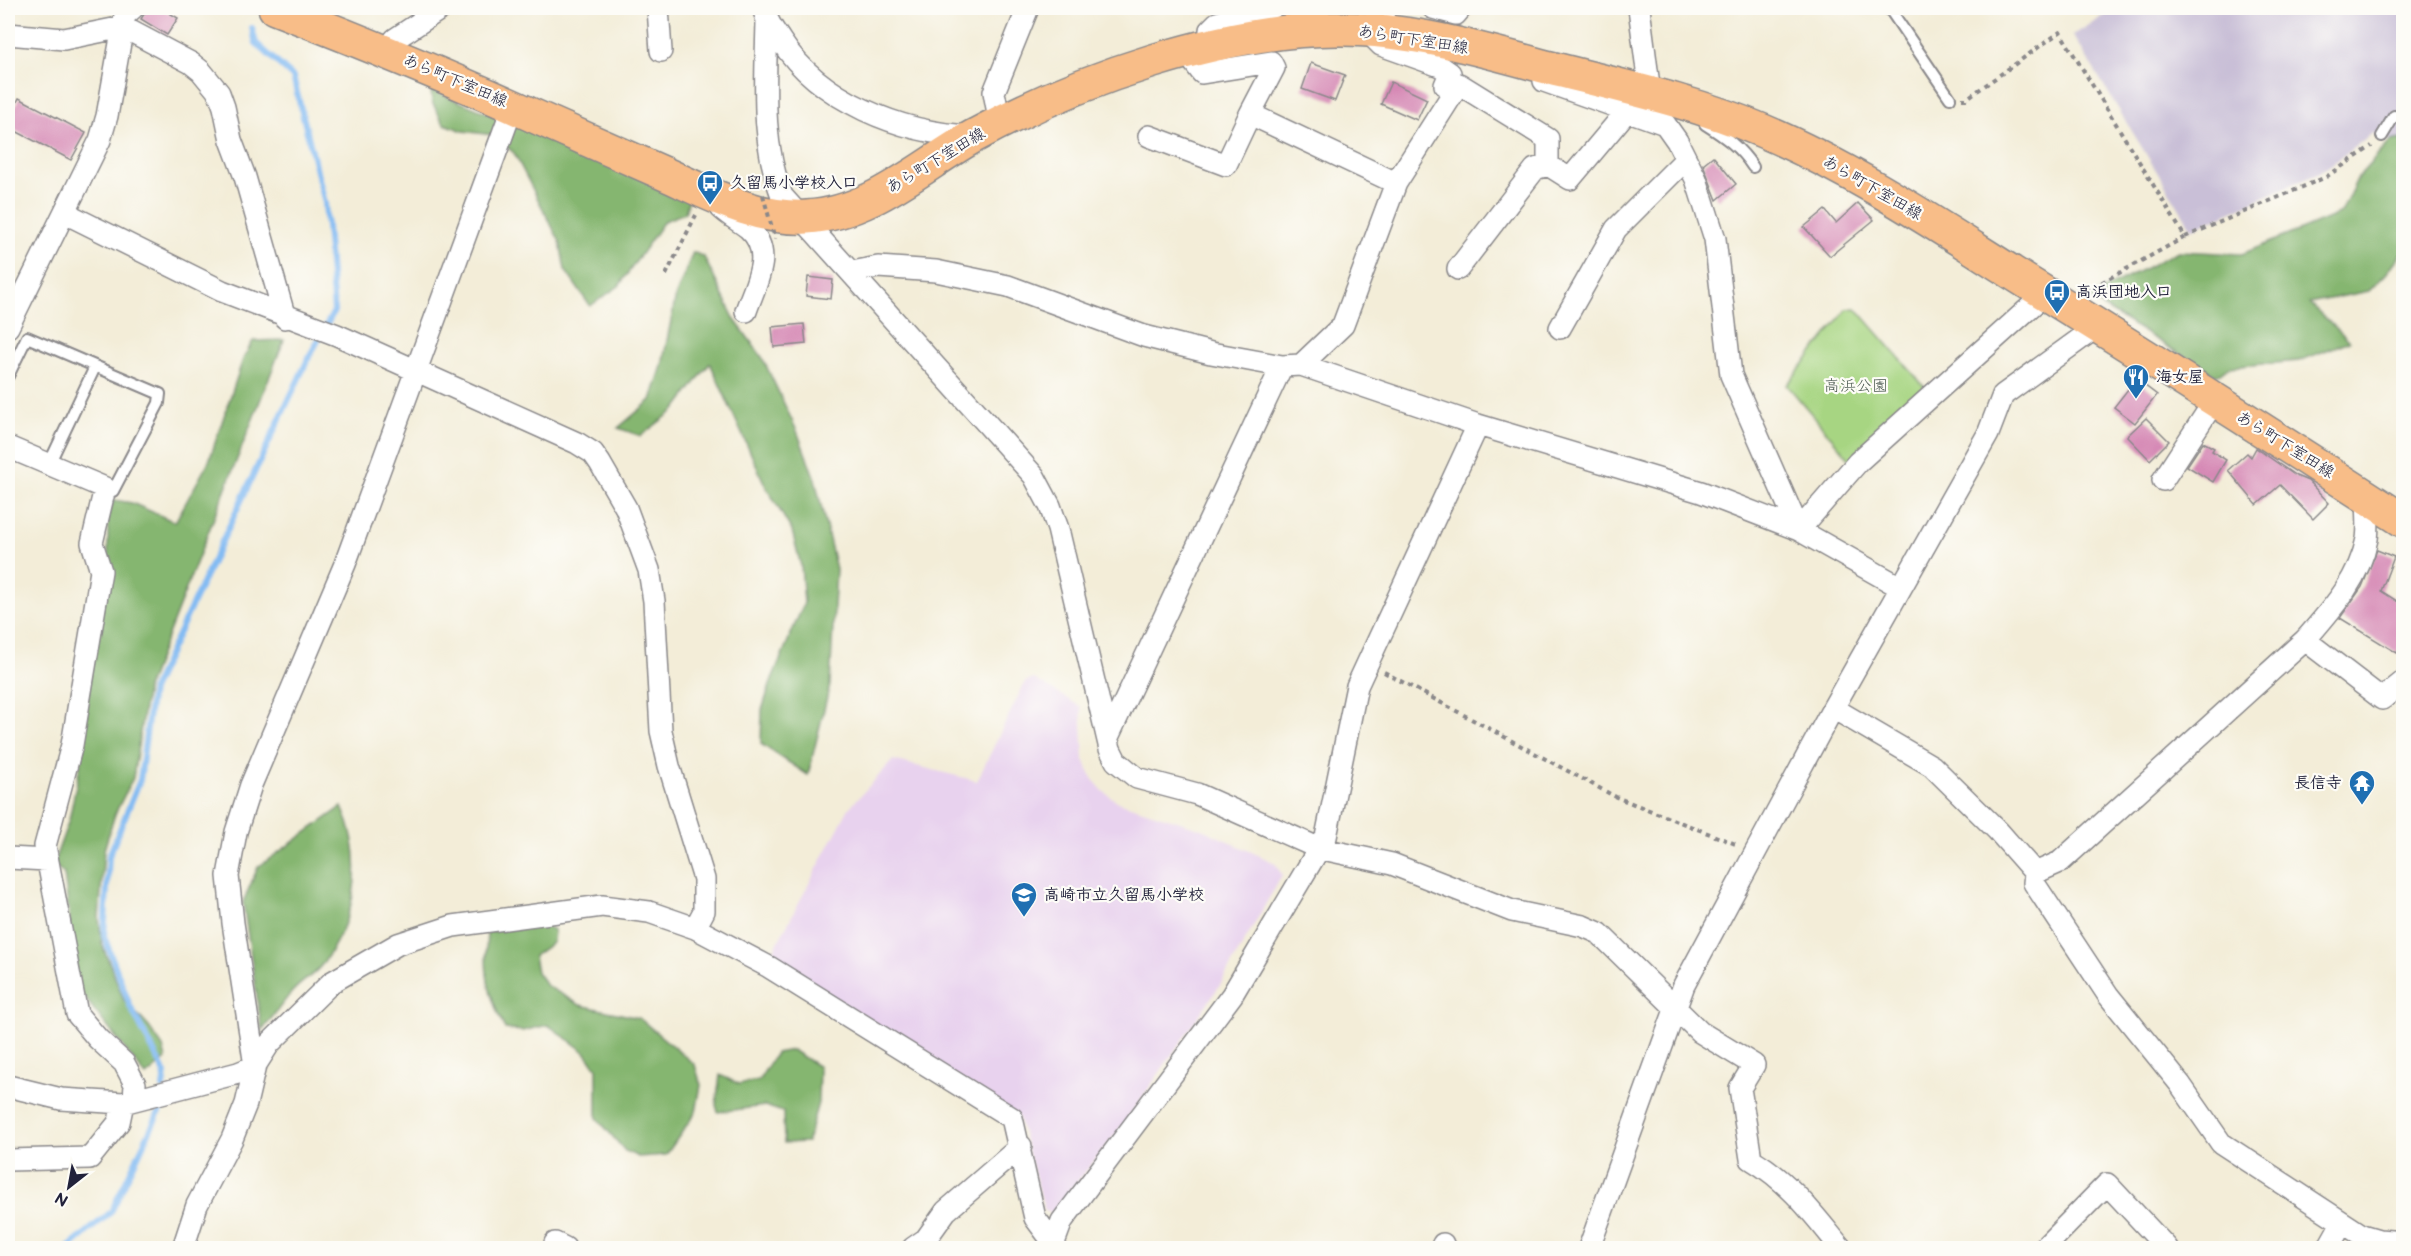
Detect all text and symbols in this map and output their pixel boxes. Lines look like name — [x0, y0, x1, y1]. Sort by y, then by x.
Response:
street label: あら町下室田線 — [1356, 22, 1470, 58]
street label: あら町下室田線 — [400, 50, 510, 112]
street label: あら町下室田線 — [883, 124, 989, 198]
street label: あら町下室田線 — [1819, 152, 1925, 224]
bus stop icon: 久留馬小学校入口 — [695, 168, 725, 206]
place label: 久留馬小学校入口 — [730, 174, 858, 193]
bus stop icon: 高浜団地入口 — [2042, 277, 2072, 315]
place label: 高浜団地入口 — [2076, 283, 2172, 302]
restaurant icon: 海女屋 — [2121, 362, 2151, 400]
place label: 海女屋 — [2156, 368, 2204, 387]
park label: 高浜公園 — [1824, 377, 1888, 396]
street label: あら町下室田線 — [2232, 407, 2338, 483]
temple icon: 長信寺 — [2347, 768, 2377, 806]
place label: 長信寺 — [2294, 774, 2342, 793]
school or university icon: 高崎市立久留馬小学校 — [1009, 880, 1039, 918]
place label: 高崎市立久留馬小学校 — [1044, 886, 1204, 905]
north arrow — [39, 1157, 99, 1217]
text: N — [52, 1187, 72, 1210]

